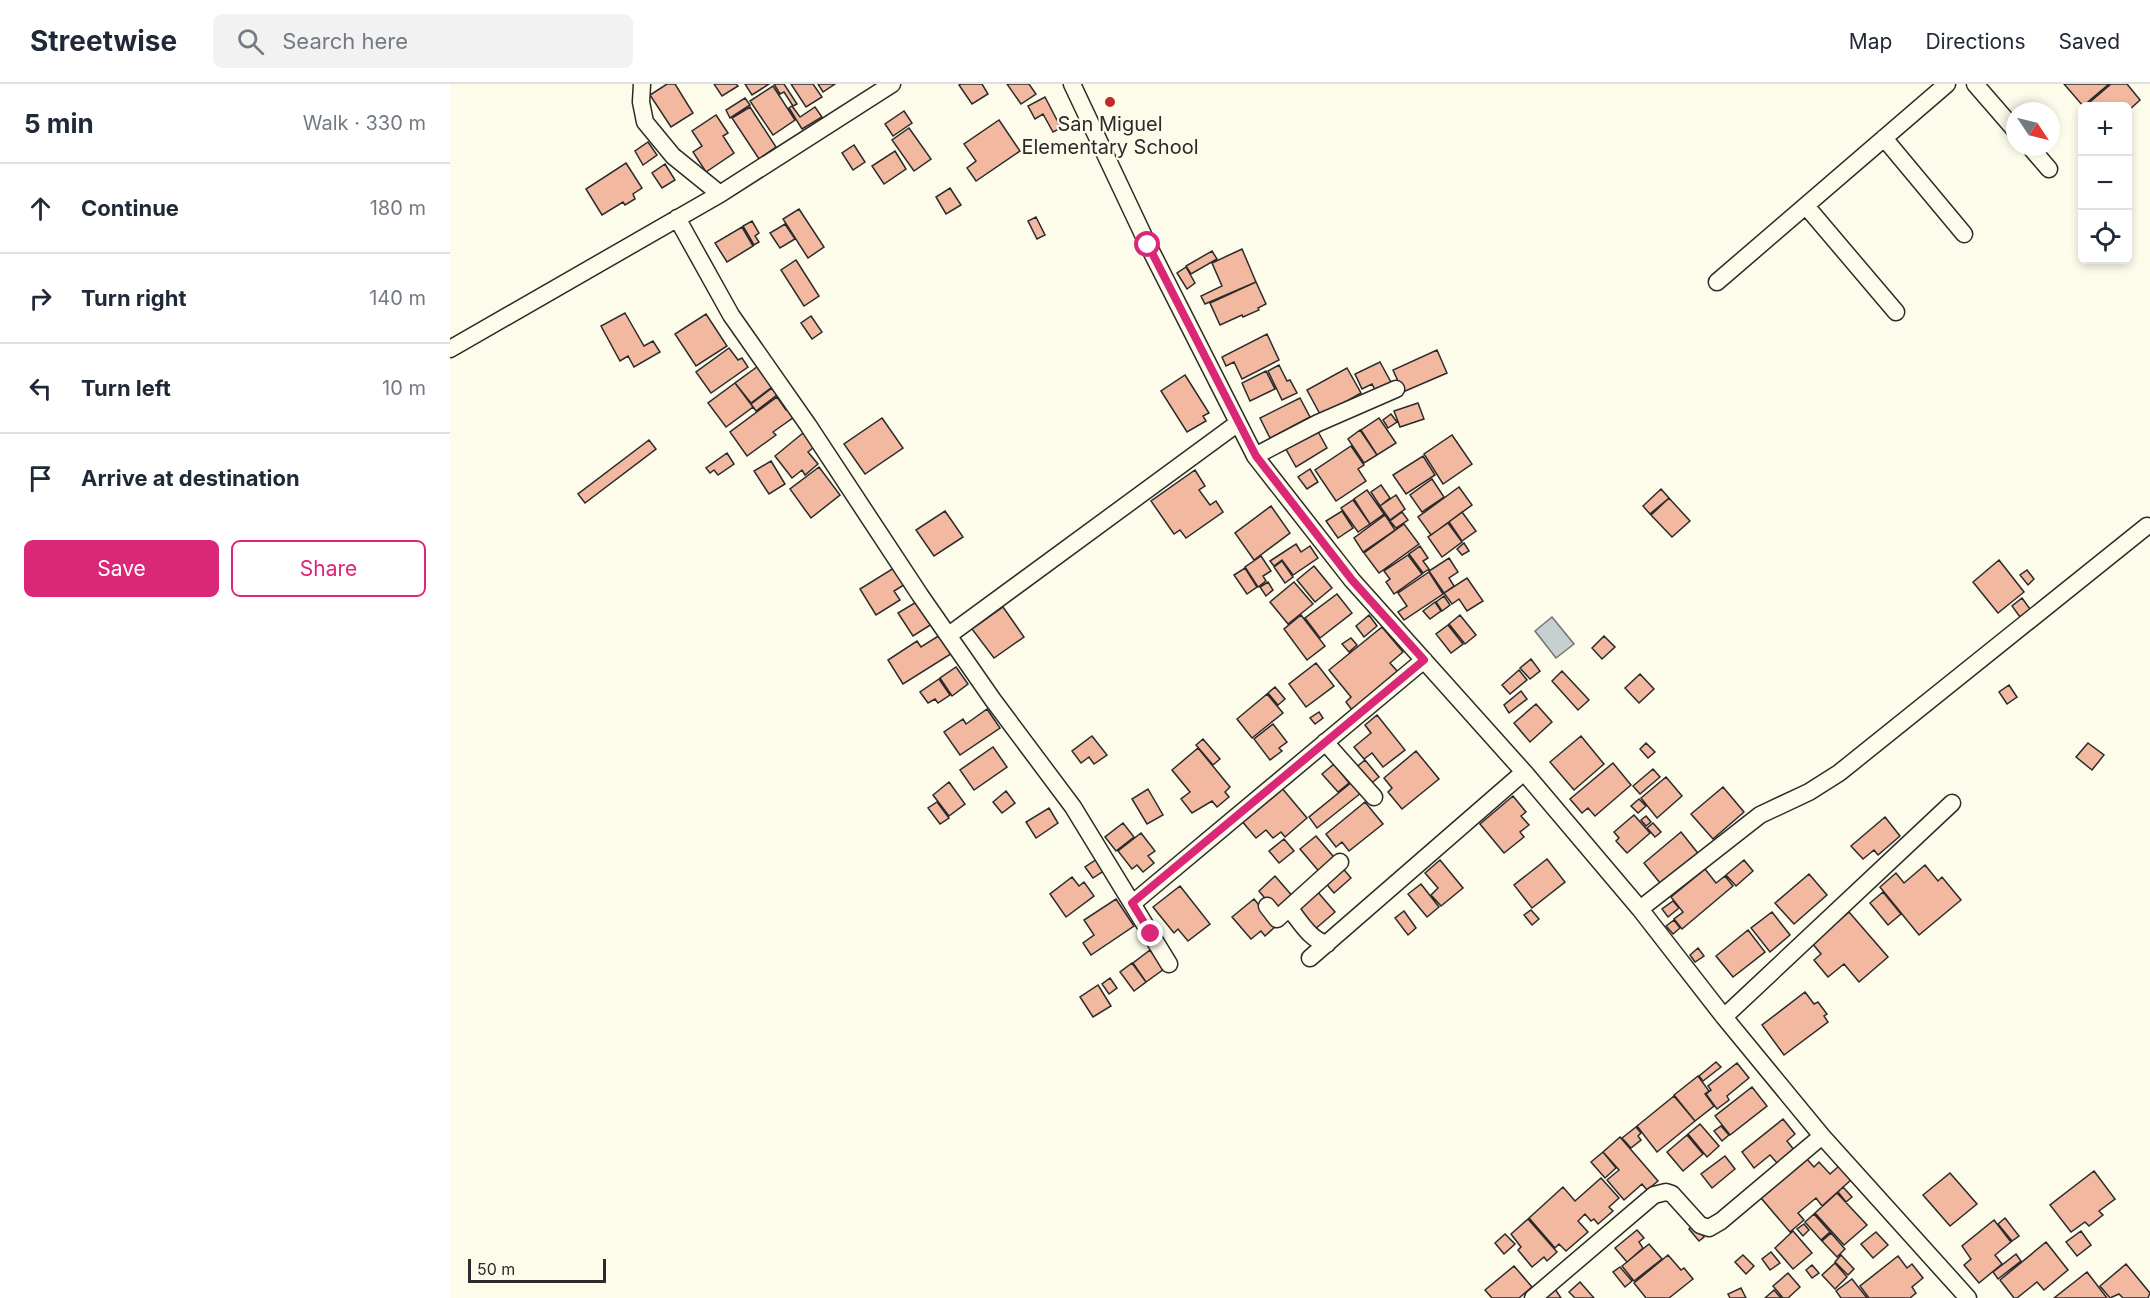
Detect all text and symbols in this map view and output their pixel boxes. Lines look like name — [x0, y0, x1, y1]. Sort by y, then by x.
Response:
search box — [213, 14, 633, 68]
text: Streetwise — [30, 24, 177, 58]
icon: search — [234, 25, 267, 58]
text: Search here — [282, 28, 408, 54]
text: Map — [1849, 29, 1892, 54]
text: Directions — [1925, 29, 2026, 54]
text: Saved — [2059, 29, 2120, 54]
marker: San Miguel Elementary School — [1103, 95, 1117, 109]
north arrow — [2006, 102, 2060, 156]
map controls — [2078, 102, 2132, 264]
button: + — [2078, 102, 2132, 156]
text: 5 min — [24, 108, 94, 139]
text: Walk · 330 m — [303, 111, 426, 135]
place label: San Miguel Elementary School — [1021, 112, 1199, 159]
button: − — [2078, 156, 2132, 210]
icon: ahead — [24, 192, 57, 225]
text: Continue — [81, 195, 179, 221]
text: 180 m — [370, 196, 426, 220]
button: locate — [2078, 210, 2132, 264]
route start — [1134, 231, 1160, 257]
icon: right — [24, 282, 57, 315]
text: Turn right — [81, 285, 187, 311]
text: 140 m — [369, 286, 426, 310]
icon: left — [24, 372, 57, 405]
text: Turn left — [81, 375, 171, 401]
text: 10 m — [382, 376, 426, 400]
icon: arrive — [24, 462, 57, 495]
text: Arrive at destination — [81, 465, 300, 491]
button: Save — [24, 540, 219, 597]
button: Share — [231, 540, 426, 597]
route end — [1137, 920, 1163, 946]
scale bar — [468, 1256, 606, 1284]
text: 50 m — [477, 1259, 515, 1279]

